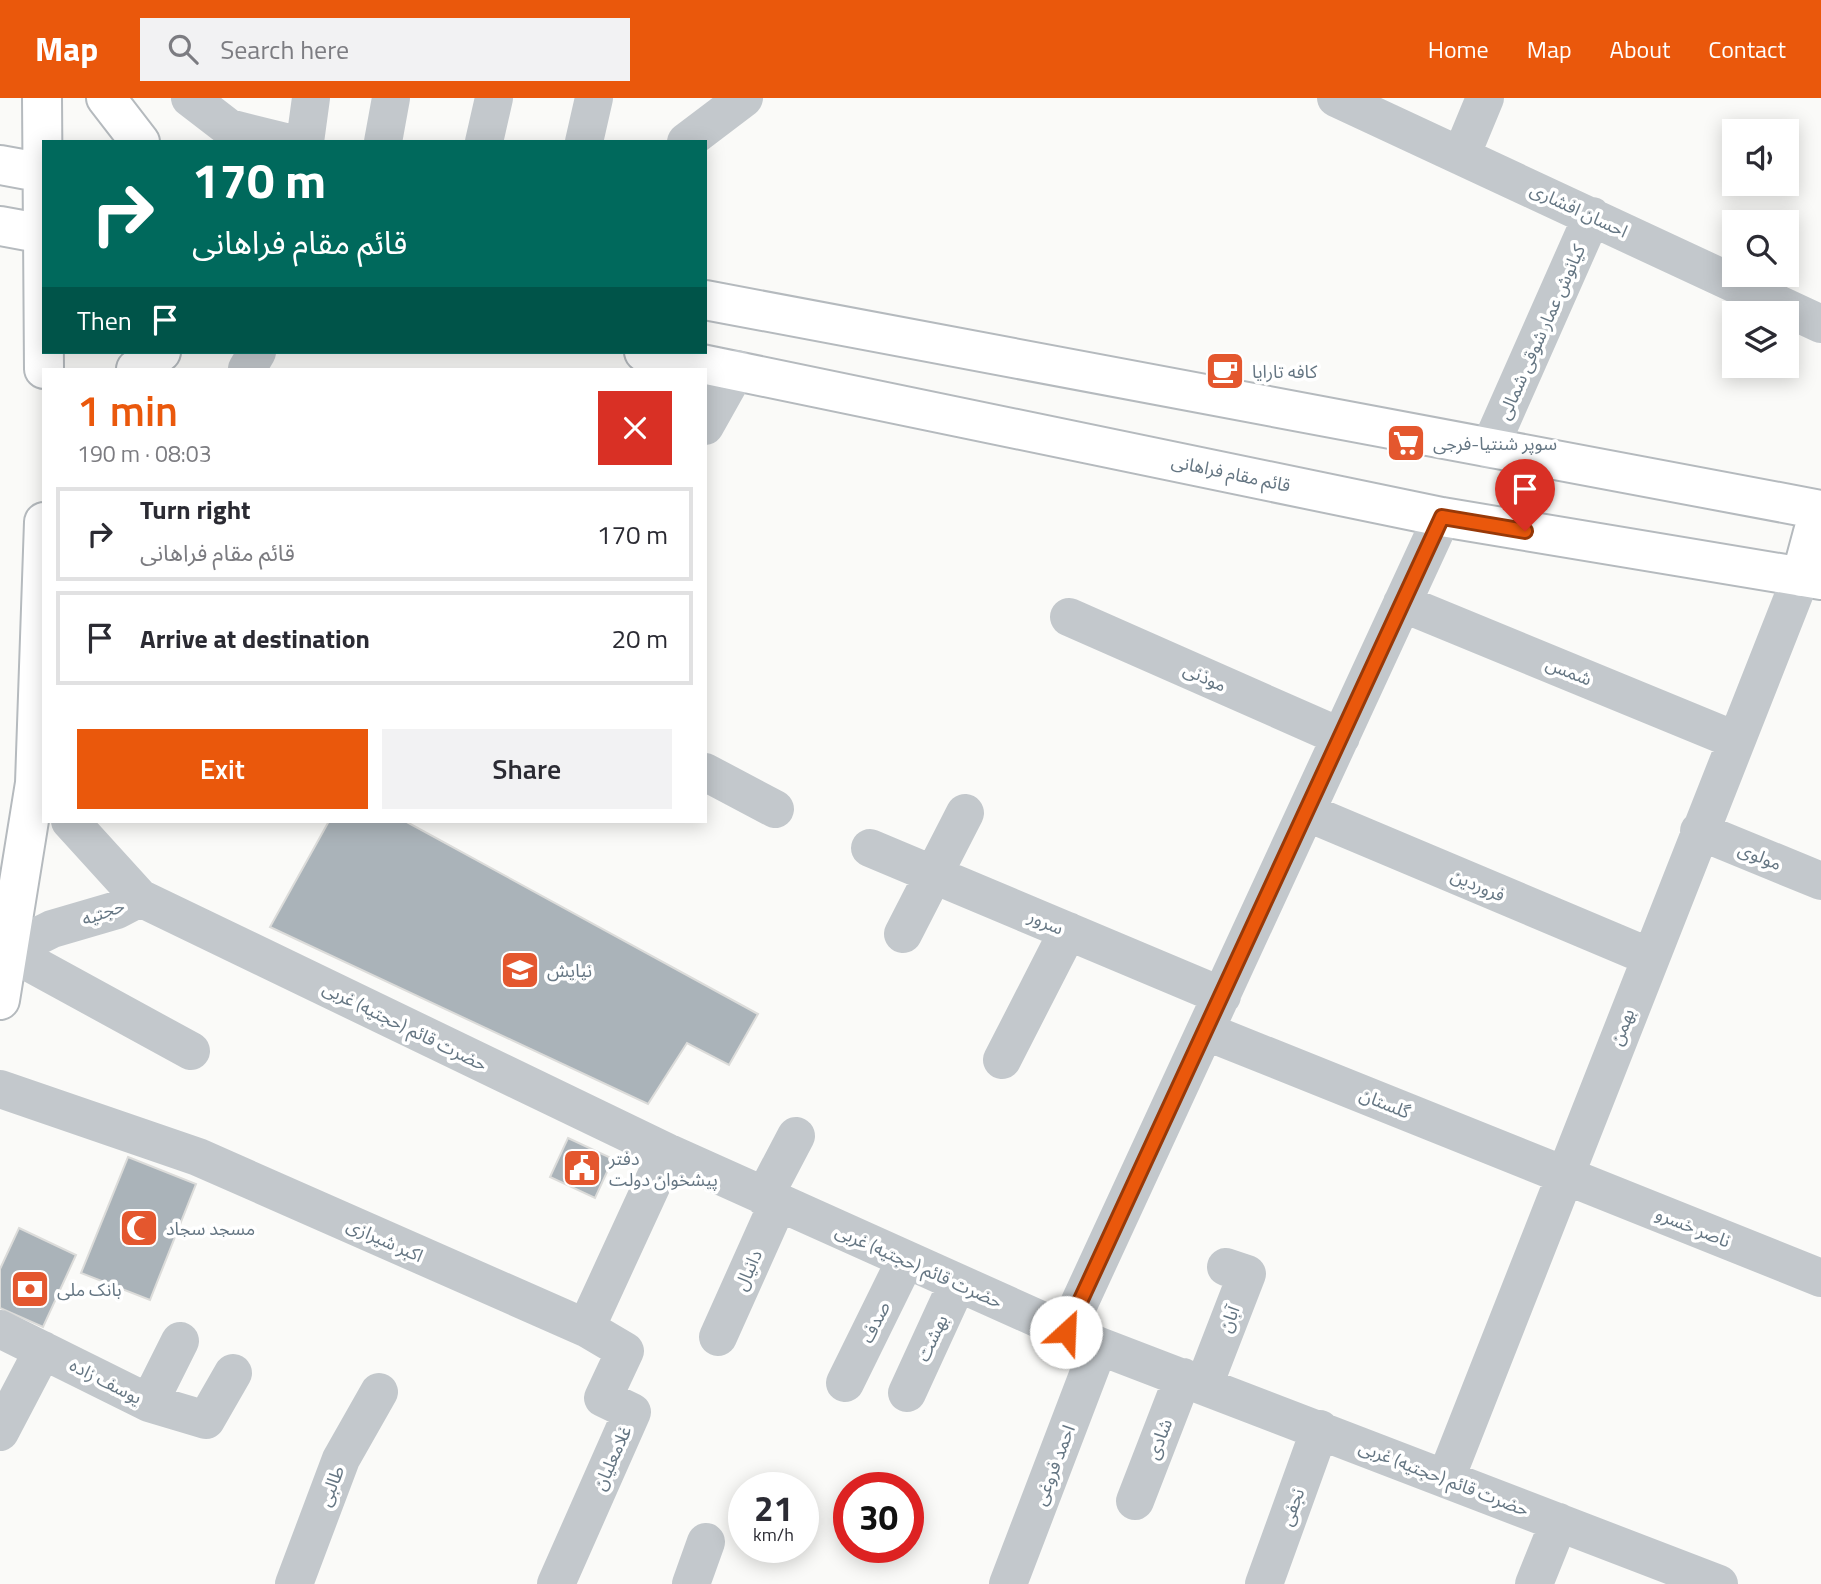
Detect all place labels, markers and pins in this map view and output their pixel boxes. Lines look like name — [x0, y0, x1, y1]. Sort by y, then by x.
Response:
cafe icon: کافه تارایا — [1204, 350, 1246, 392]
place label: کافه تارایا — [1252, 358, 1318, 385]
supermarket icon: سوپر شنتیا-فرجی — [1385, 422, 1427, 464]
place label: سوپر شنتیا-فرجی — [1433, 430, 1557, 457]
pin — [1495, 459, 1555, 531]
school or university icon: نیایش — [499, 949, 541, 991]
place label: نیایش — [547, 957, 592, 984]
place label: دفتر پیشخوان دولت — [608, 1145, 718, 1193]
public building icon: دفتر پیشخوان دولت — [561, 1147, 603, 1189]
mosque icon: مسجد سجاد — [118, 1207, 160, 1249]
place label: مسجد سجاد — [166, 1215, 255, 1242]
bank icon: بانک ملی — [9, 1268, 51, 1310]
place label: بانک ملی — [57, 1276, 122, 1303]

